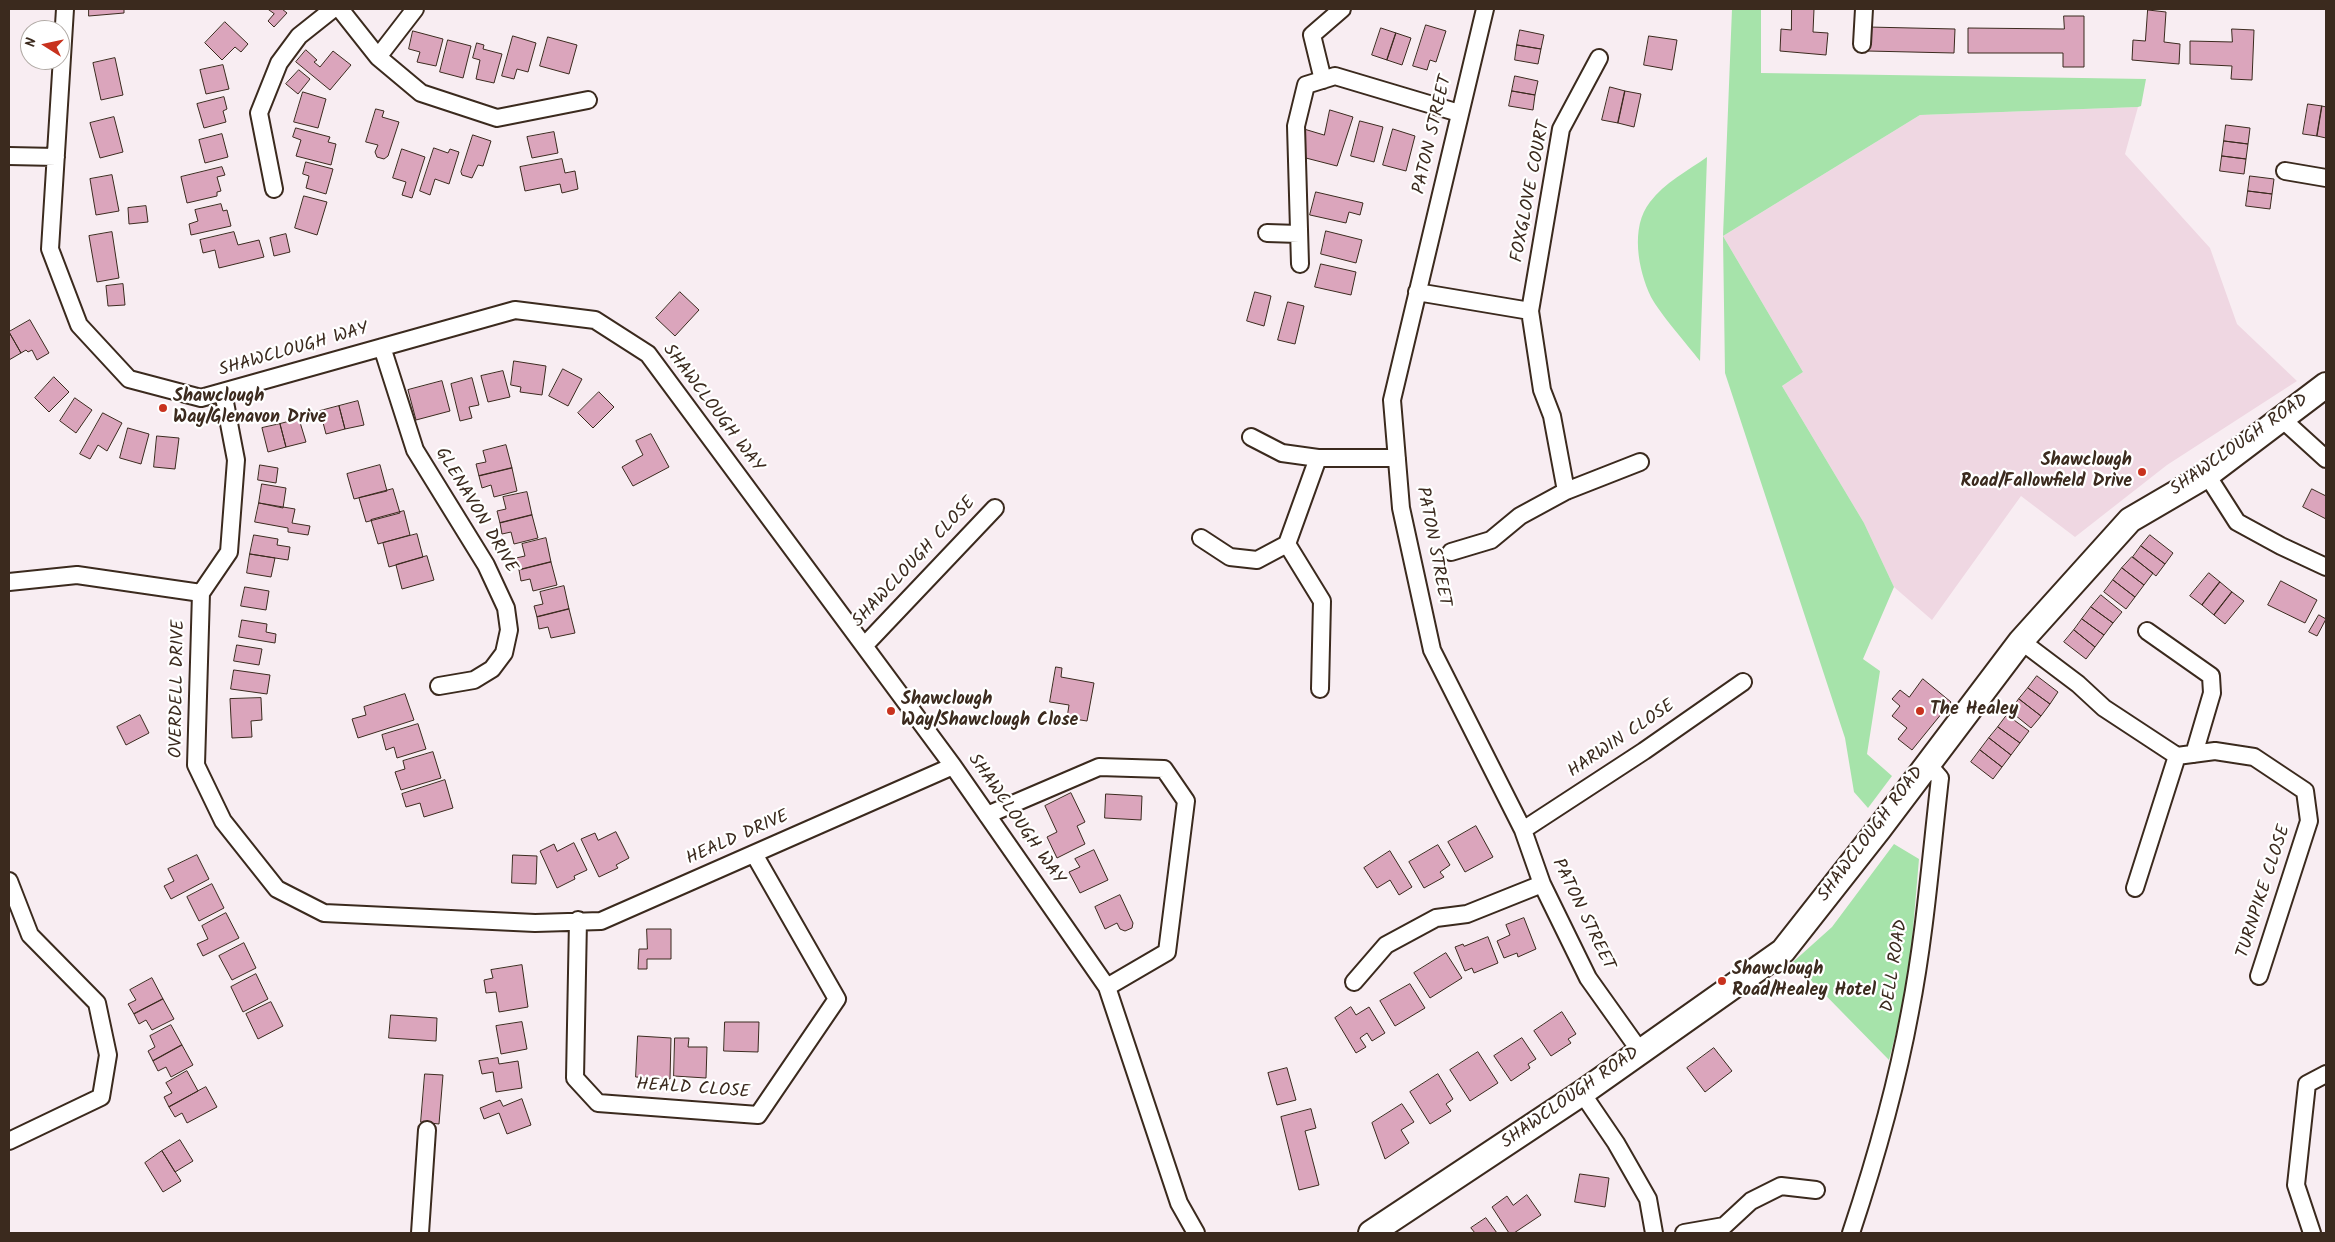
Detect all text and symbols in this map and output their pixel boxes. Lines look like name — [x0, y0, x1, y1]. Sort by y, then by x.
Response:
north arrow — [20, 20, 70, 70]
text: N — [20, 36, 43, 49]
street label: PATON STREET — [1410, 74, 1458, 196]
street label: FOXGLOVE COURT — [1508, 119, 1556, 265]
street label: SHAWCLOUGH WAY — [217, 319, 371, 383]
street label: SHAWCLOUGH WAY — [657, 341, 767, 477]
place label: Shawclough Way/Glenavon Drive — [173, 387, 326, 429]
street label: SHAWCLOUGH ROAD — [2167, 390, 2313, 502]
marker: Shawclough Way/Glenavon Drive — [157, 402, 169, 414]
street label: GLENAVON DRIVE — [429, 444, 521, 578]
place label: Shawclough Road/Fallowfield Drive — [1960, 451, 2132, 494]
marker: Shawclough Road/Fallowfield Drive — [2136, 466, 2148, 478]
street label: PATON STREET — [1410, 485, 1454, 609]
street label: SHAWCLOUGH CLOSE — [849, 493, 981, 633]
street label: OVERDELL DRIVE — [167, 620, 191, 758]
place label: Shawclough Way/Shawclough Close — [901, 690, 1078, 732]
street label: HARWIN CLOSE — [1564, 696, 1680, 784]
place label: The Healey — [1930, 700, 2018, 722]
marker: Shawclough Way/Shawclough Close — [885, 705, 897, 717]
marker: The Healey — [1914, 705, 1926, 717]
street label: SHAWCLOUGH WAY — [962, 750, 1068, 890]
street label: SHAWCLOUGH ROAD — [1814, 763, 1930, 907]
street label: HEALD DRIVE — [683, 807, 793, 871]
street label: TURNPIKE CLOSE — [2233, 823, 2297, 961]
street label: PATON STREET — [1546, 856, 1618, 974]
street label: DELL ROAD — [1878, 918, 1914, 1014]
place label: Shawclough Road/Healey Hotel — [1732, 960, 1876, 1002]
marker: Shawclough Road/Healey Hotel — [1716, 975, 1728, 987]
street label: SHAWCLOUGH ROAD — [1498, 1043, 1644, 1155]
street label: HEALD CLOSE — [635, 1075, 751, 1105]

